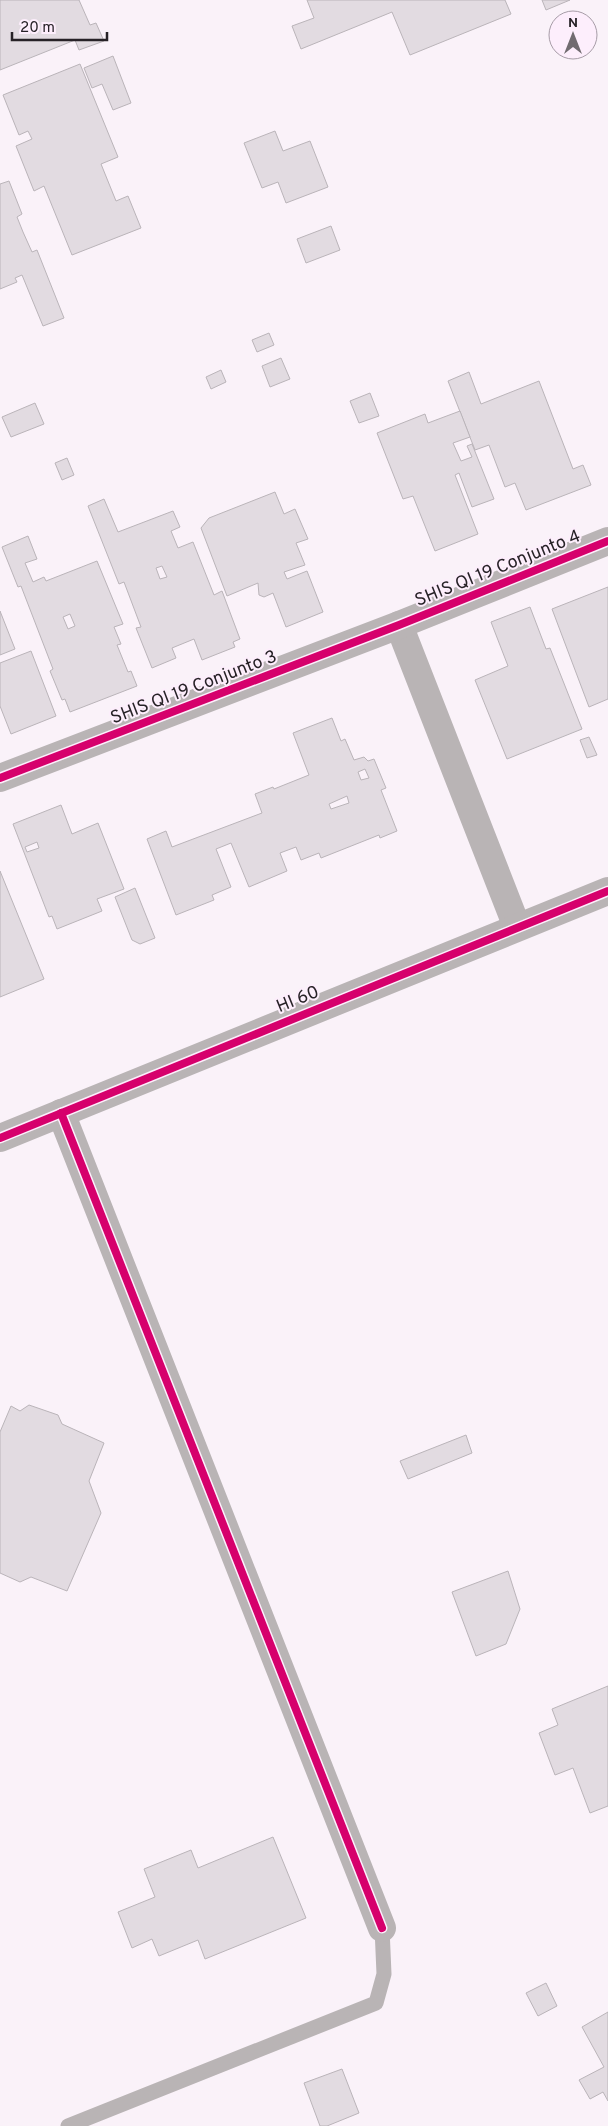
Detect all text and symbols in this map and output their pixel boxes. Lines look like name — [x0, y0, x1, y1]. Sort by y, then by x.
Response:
scale bar — [12, 10, 108, 42]
north arrow — [548, 10, 598, 60]
text: N — [568, 15, 578, 32]
text: 20 m — [20, 19, 55, 38]
street label: SHIS QI 19 Conjunto 4 — [412, 525, 584, 613]
street label: SHIS QI 19 Conjunto 3 — [108, 646, 280, 730]
street label: HI 60 — [273, 981, 323, 1019]

